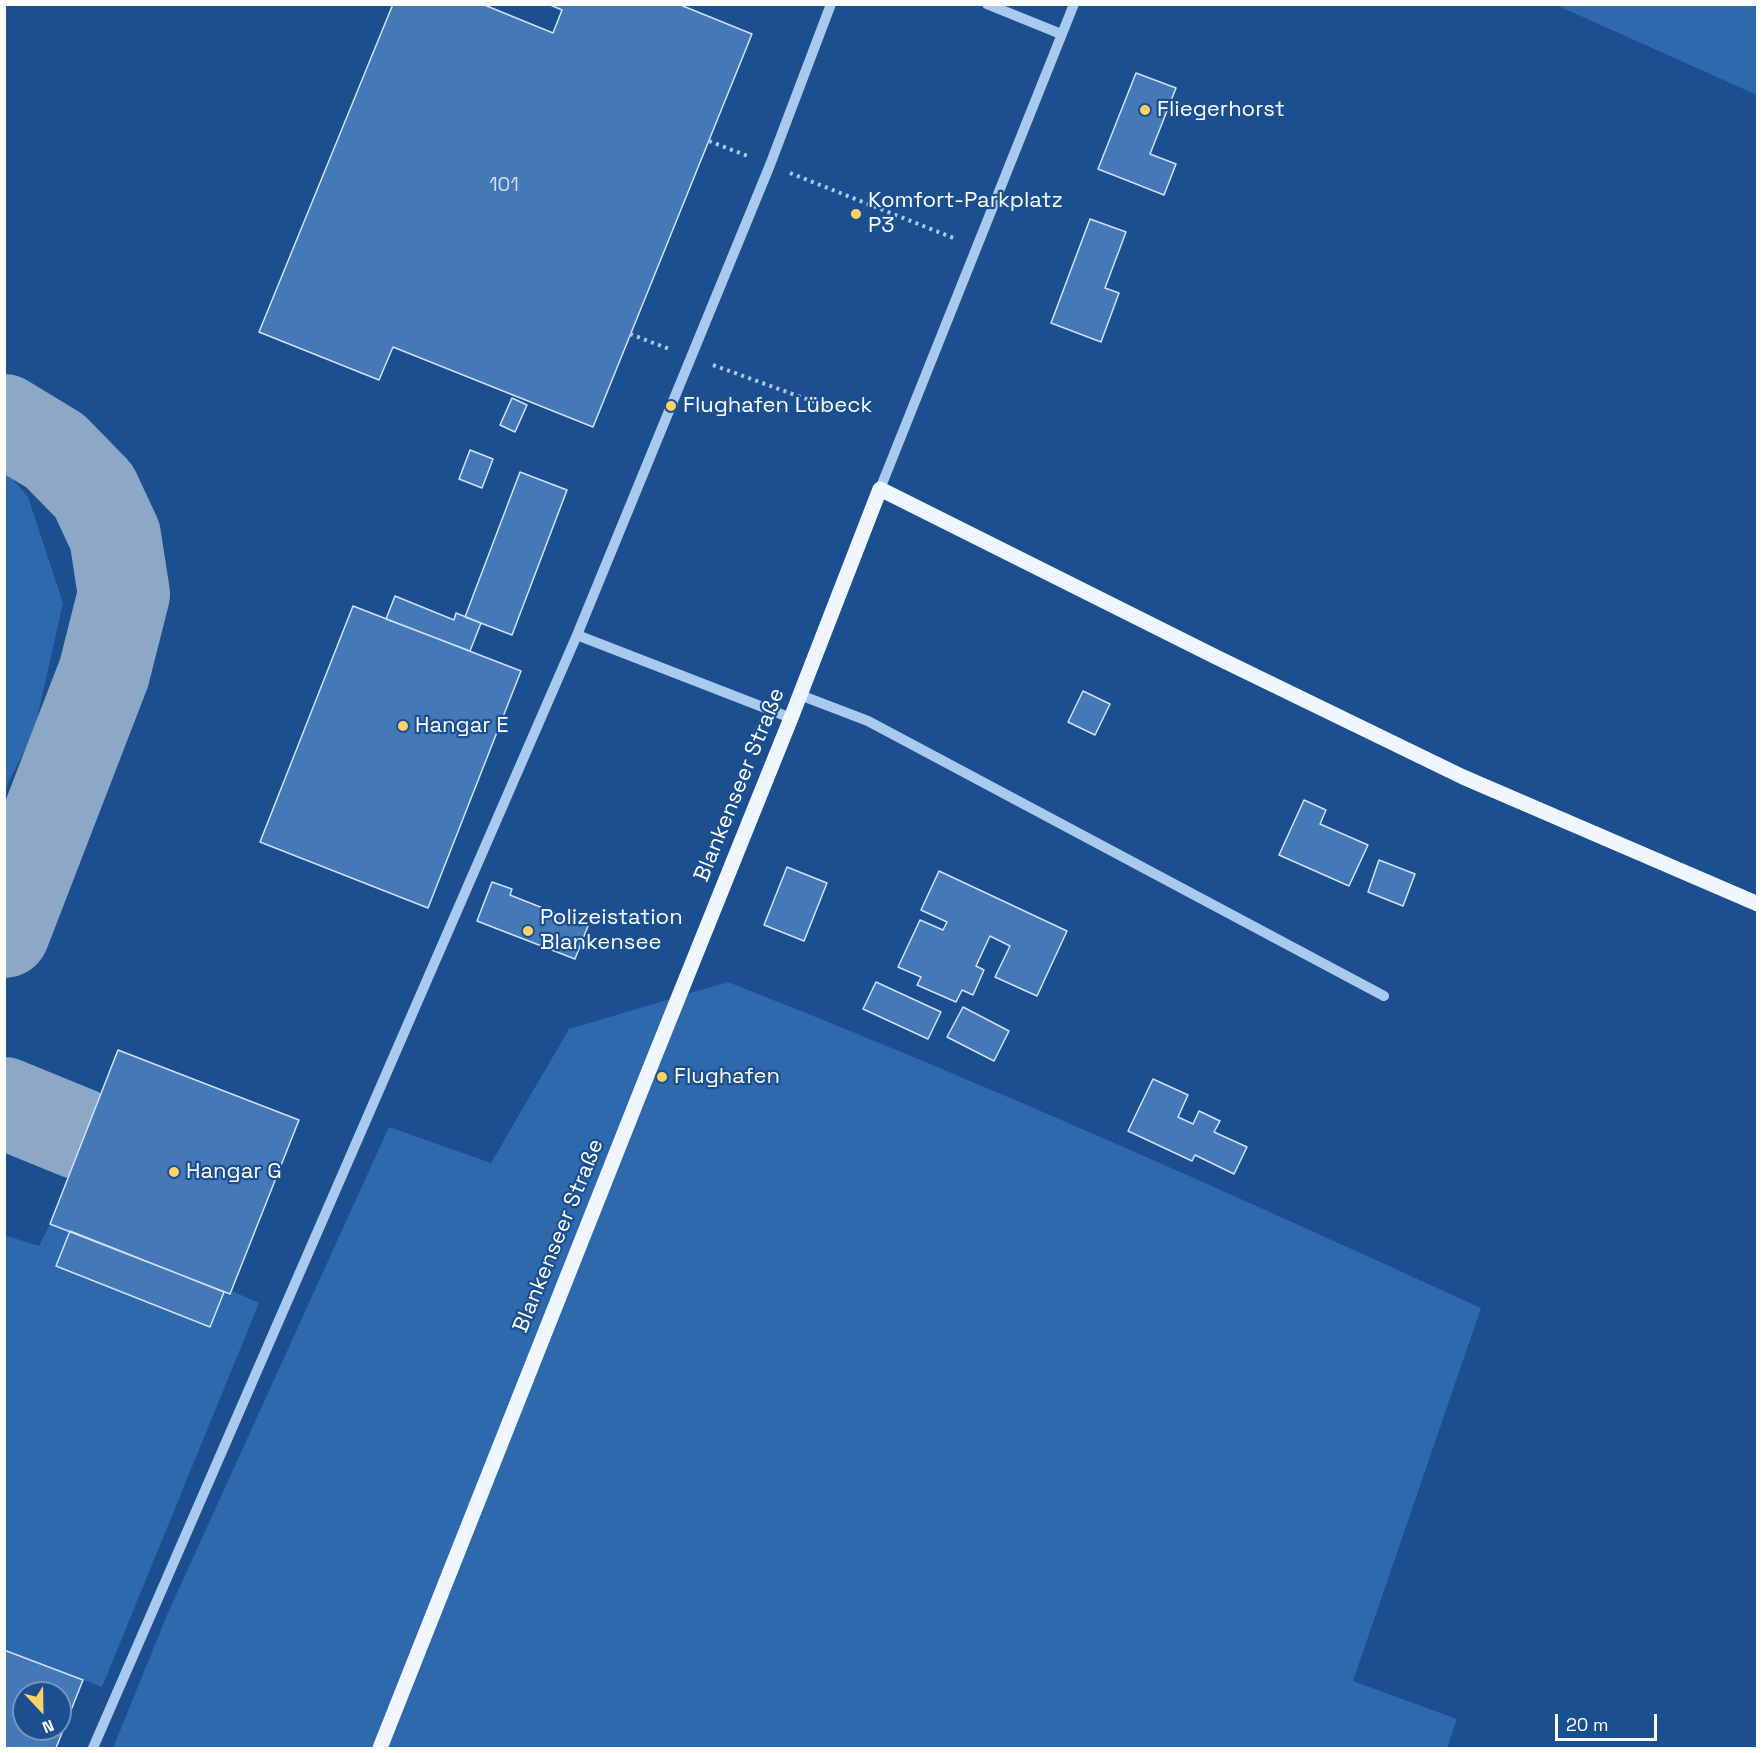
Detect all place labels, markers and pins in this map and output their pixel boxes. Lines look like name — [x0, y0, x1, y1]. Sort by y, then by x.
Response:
place label: Fliegerhorst — [1157, 97, 1285, 123]
marker: Fliegerhorst — [1138, 103, 1152, 117]
place label: Komfort-Parkplatz P3 — [868, 188, 1063, 240]
marker: Komfort-Parkplatz P3 — [849, 207, 863, 221]
place label: Flughafen Lübeck — [683, 393, 872, 419]
marker: Flughafen Lübeck — [664, 399, 678, 413]
place label: Hangar E — [415, 713, 509, 739]
marker: Hangar E — [396, 719, 410, 733]
place label: Polizeistation Blankensee — [540, 905, 683, 956]
marker: Polizeistation Blankensee — [521, 924, 535, 938]
place label: Flughafen — [674, 1064, 780, 1090]
marker: Flughafen — [655, 1070, 669, 1084]
place label: Hangar G — [186, 1159, 282, 1185]
marker: Hangar G — [167, 1165, 181, 1179]

